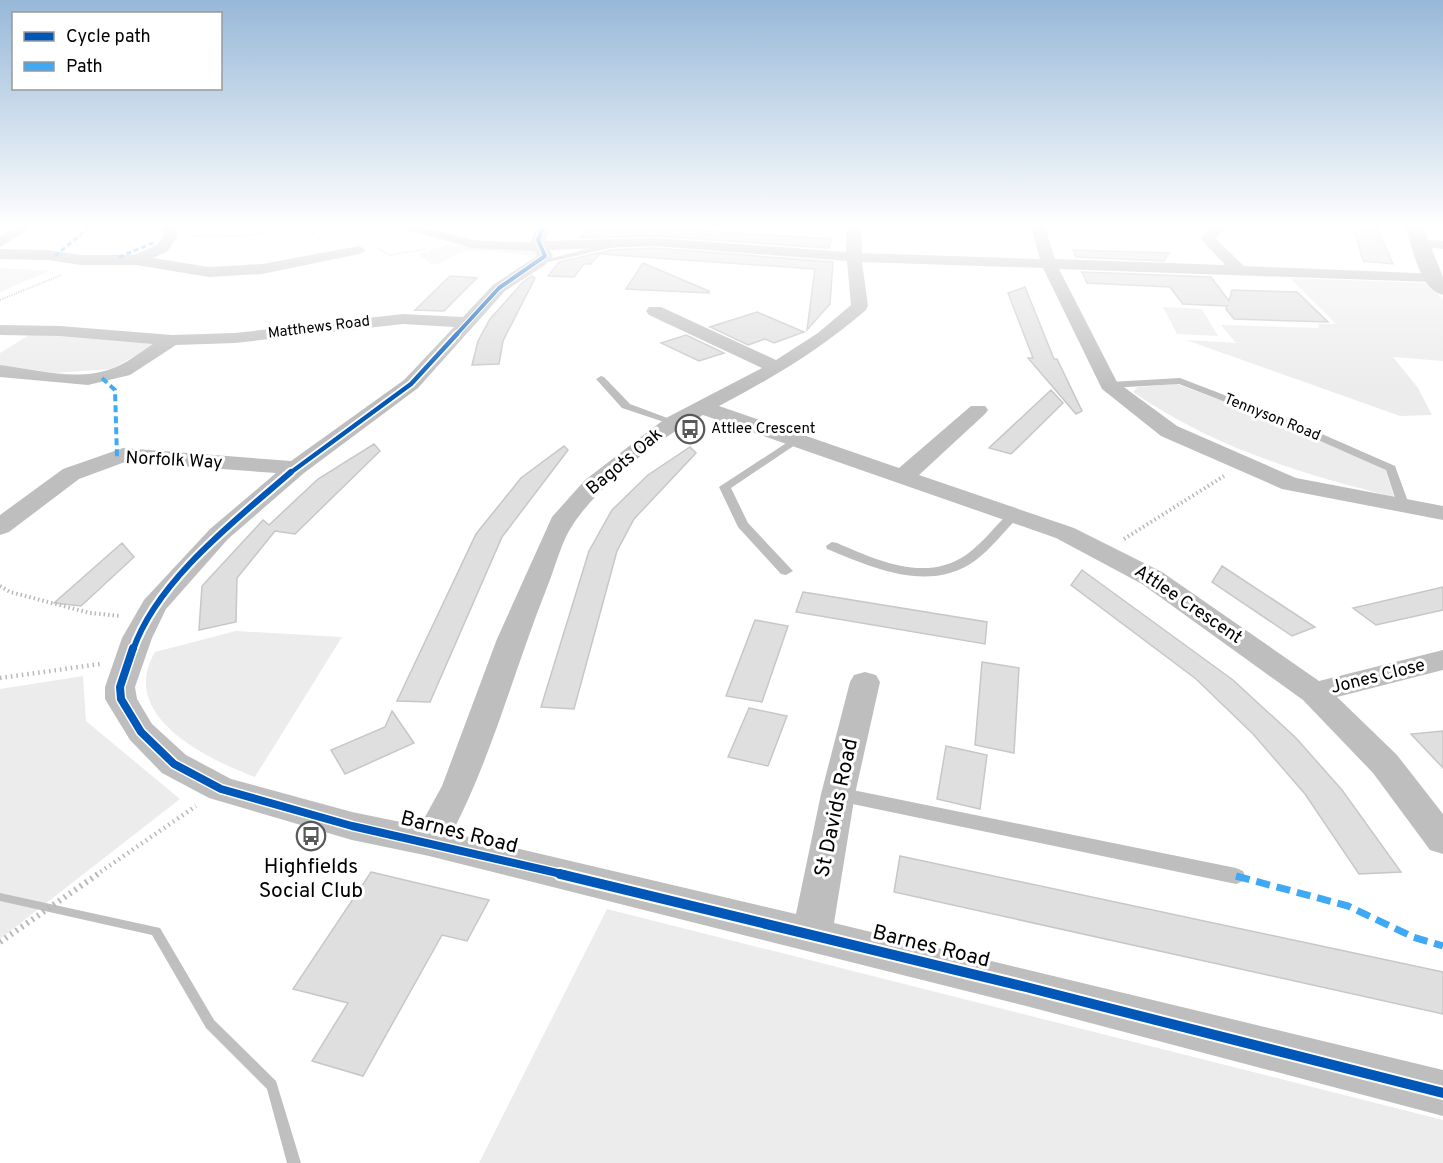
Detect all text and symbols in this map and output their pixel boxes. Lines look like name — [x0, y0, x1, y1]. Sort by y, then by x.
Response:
legend — [12, 12, 222, 90]
text: Cycle path — [66, 26, 151, 49]
text: Path — [66, 56, 103, 79]
street label: Matthews Road — [267, 312, 371, 344]
street label: Tennyson Road — [1221, 390, 1323, 446]
bus stop icon: Attlee Crescent — [674, 413, 706, 445]
place label: Attlee Crescent — [711, 420, 815, 439]
street label: Bagots Oak — [582, 423, 668, 501]
street label: Norfolk Way — [125, 447, 223, 475]
street label: Attlee Crescent — [1130, 560, 1246, 650]
street label: Jones Close — [1328, 654, 1428, 700]
street label: St Davids Road — [809, 736, 865, 880]
street label: Barnes Road — [398, 805, 520, 861]
bus stop icon: Highfields Social Club — [295, 820, 327, 852]
place label: Highfields Social Club — [259, 854, 363, 905]
street label: Barnes Road — [870, 919, 992, 975]

